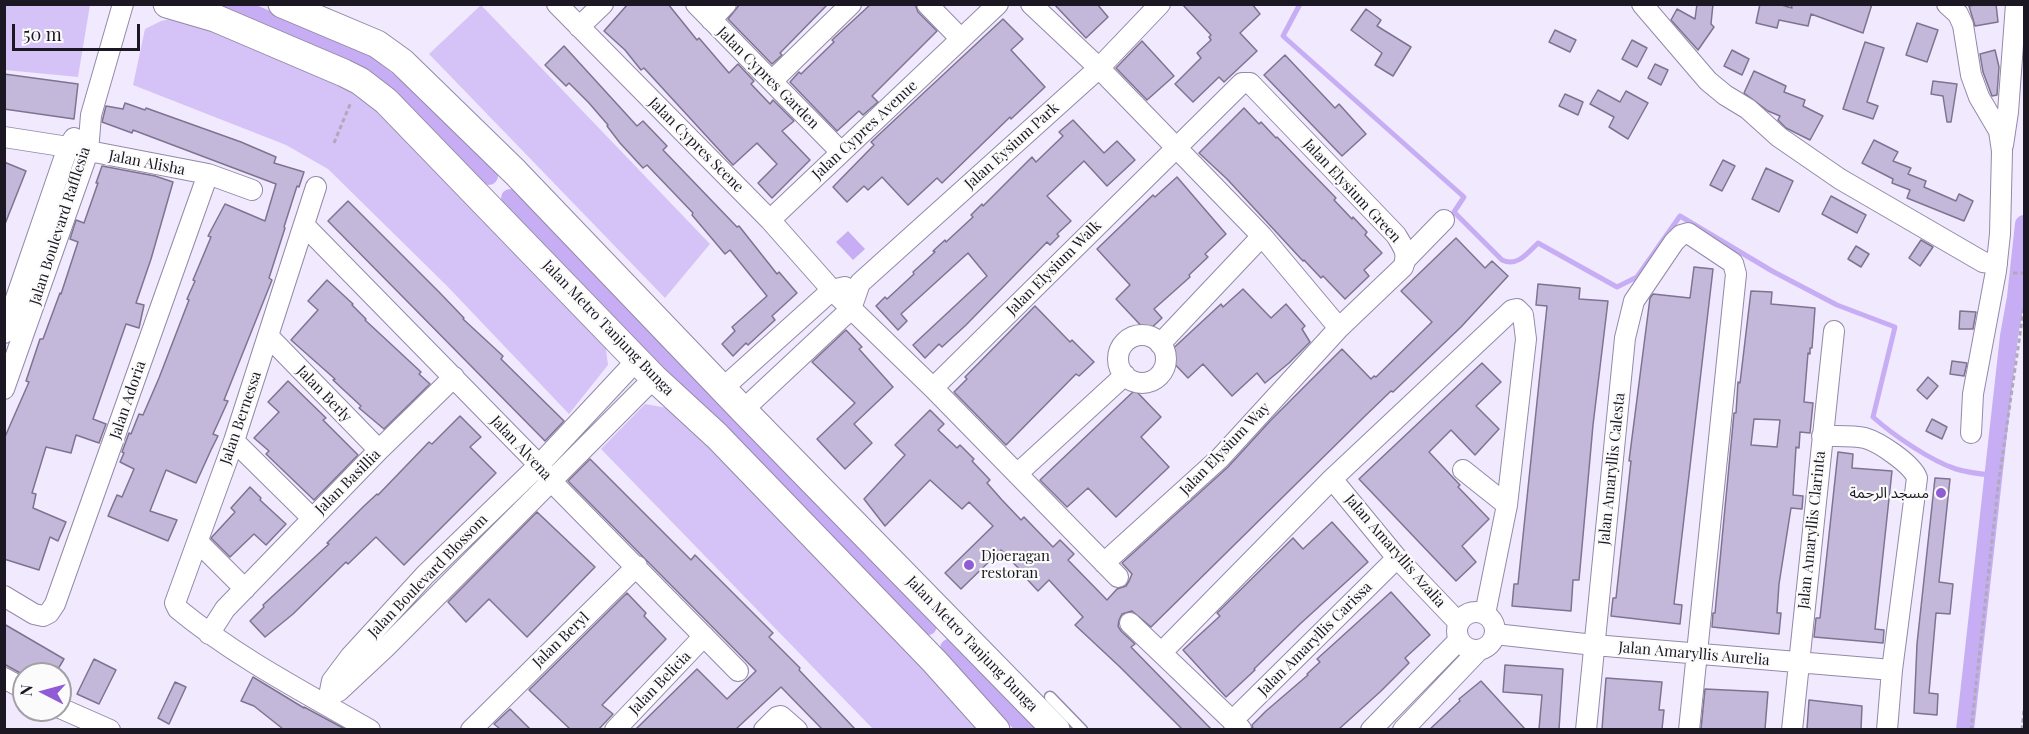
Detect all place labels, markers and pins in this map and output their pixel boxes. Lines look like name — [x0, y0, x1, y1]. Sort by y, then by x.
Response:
place label: مسجد الرحمة — [1850, 484, 1929, 502]
marker: مسجد الرحمة — [1934, 486, 1948, 500]
place label: Djoeragan restoran — [981, 547, 1050, 582]
marker: Djoeragan restoran — [962, 558, 976, 572]

